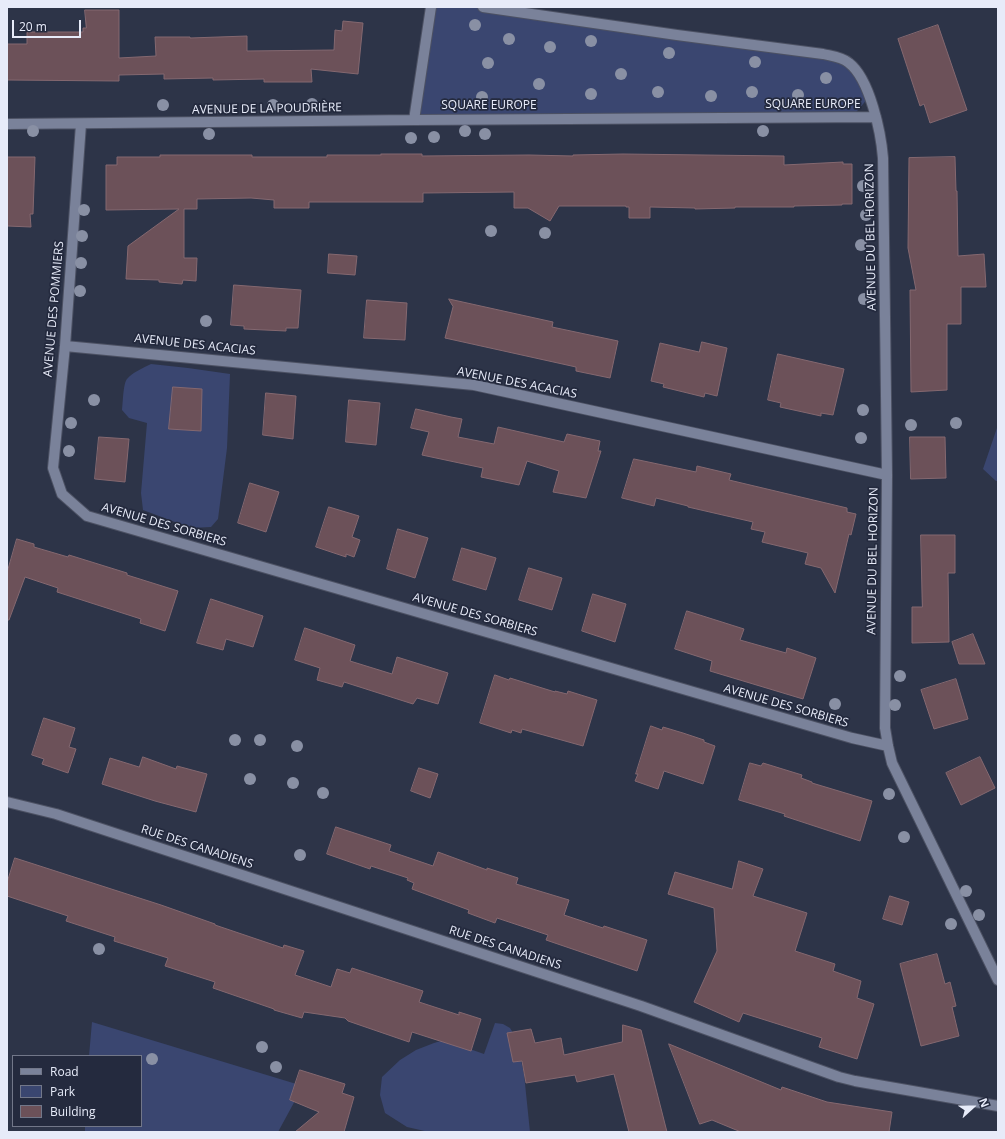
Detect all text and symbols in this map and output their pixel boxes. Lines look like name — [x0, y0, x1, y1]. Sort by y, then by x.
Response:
scale bar — [14, 12, 83, 38]
text: 20 m — [19, 18, 47, 35]
street label: SQUARE EUROPE — [765, 98, 861, 112]
street label: SQUARE EUROPE — [441, 99, 537, 113]
street label: AVENUE DE LA POUDRIÈRE — [192, 100, 342, 118]
street label: AVENUE DU BEL HORIZON — [863, 163, 879, 311]
street label: AVENUE DES POMMIERS — [41, 241, 67, 377]
street label: AVENUE DES ACACIAS — [134, 331, 256, 359]
street label: AVENUE DES ACACIAS — [456, 364, 578, 402]
street label: AVENUE DU BEL HORIZON — [865, 487, 881, 635]
street label: AVENUE DES SORBIERS — [100, 500, 228, 550]
street label: AVENUE DES SORBIERS — [411, 590, 539, 640]
street label: AVENUE DES SORBIERS — [722, 681, 850, 731]
street label: RUE DES CANADIENS — [139, 822, 255, 872]
street label: RUE DES CANADIENS — [447, 923, 563, 973]
legend — [12, 1055, 142, 1127]
text: Road — [50, 1063, 79, 1080]
text: Park — [50, 1083, 75, 1100]
north arrow — [953, 1087, 993, 1127]
text: N — [976, 1096, 993, 1109]
text: Building — [50, 1103, 95, 1120]

